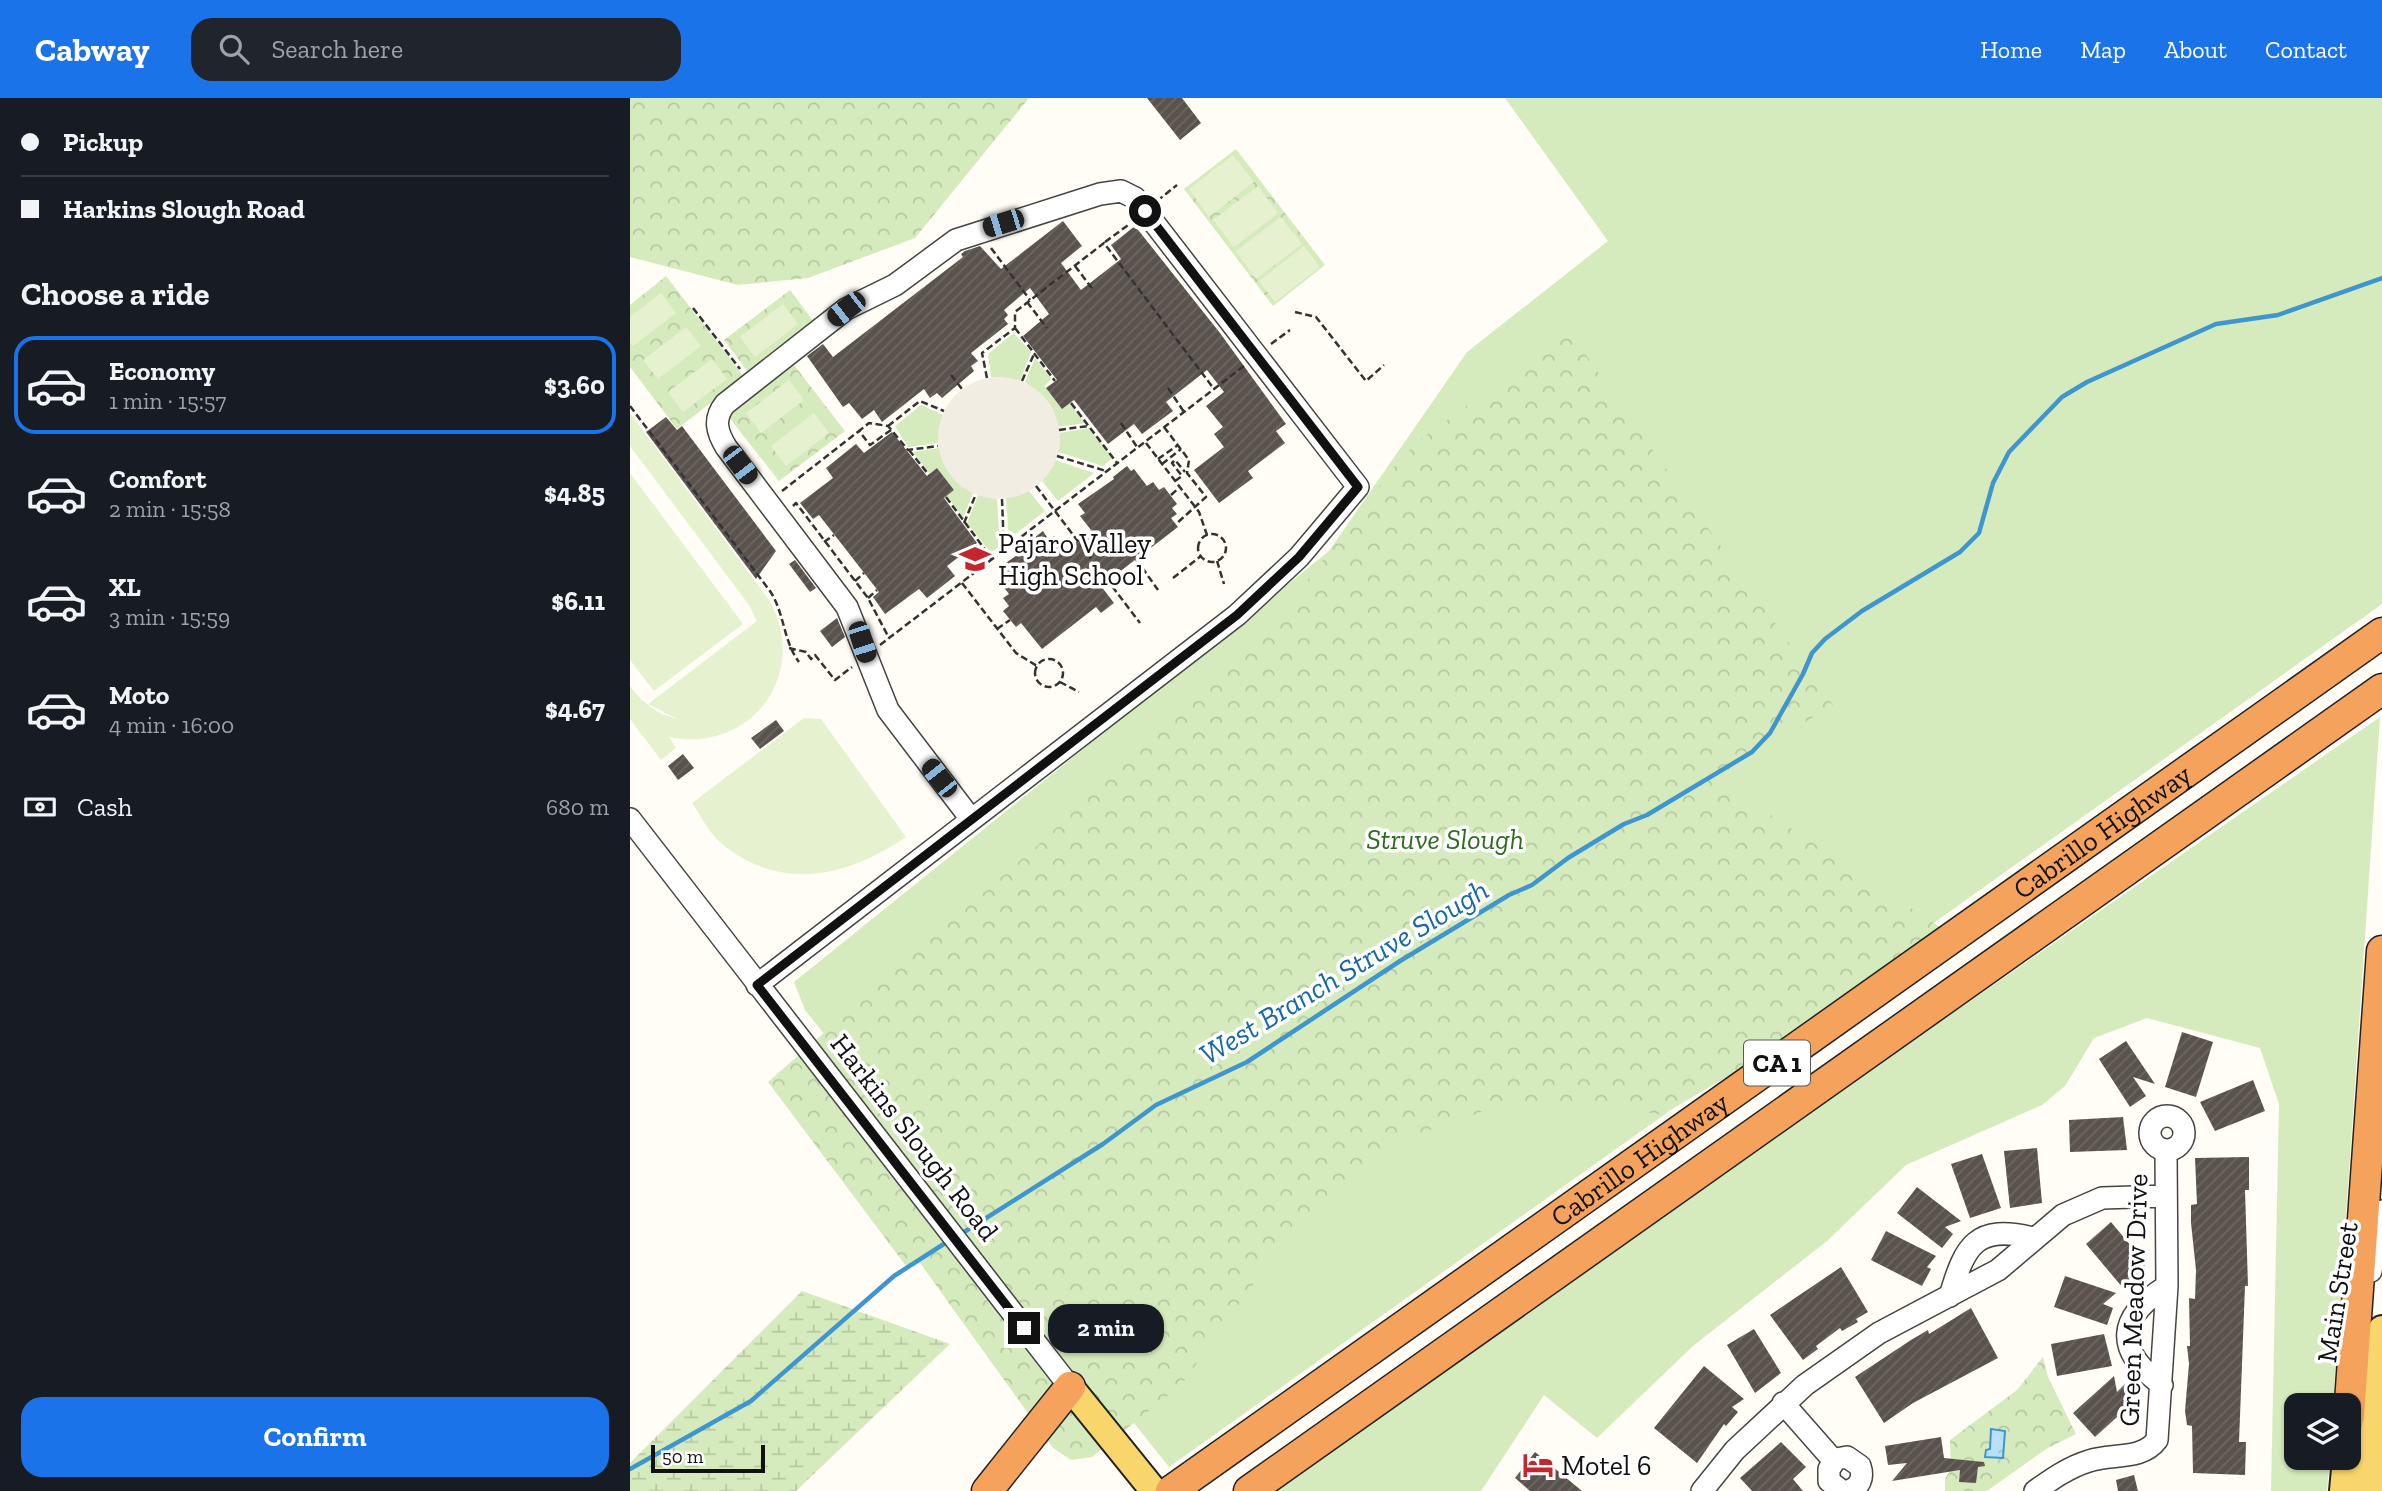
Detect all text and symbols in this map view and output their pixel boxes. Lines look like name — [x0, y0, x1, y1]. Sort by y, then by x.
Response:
search box — [191, 18, 681, 81]
text: Cabway — [35, 30, 149, 69]
icon: search — [215, 30, 253, 68]
text: Search here — [271, 33, 403, 65]
text: Home — [1980, 35, 2042, 64]
text: Map — [2080, 35, 2126, 64]
text: About — [2164, 35, 2227, 64]
text: Contact — [2265, 35, 2347, 64]
text: Pickup — [63, 126, 143, 158]
text: Harkins Slough Road — [63, 193, 305, 225]
route start — [1129, 195, 1161, 227]
car — [980, 207, 1027, 239]
text: Choose a ride — [21, 275, 209, 313]
car — [823, 288, 870, 330]
icon: car — [25, 354, 88, 417]
text: Economy — [109, 355, 215, 387]
text: $3.60 — [544, 369, 605, 401]
text: 1 min · 15:57 — [109, 387, 226, 415]
car — [719, 442, 762, 488]
icon: car — [25, 462, 88, 525]
text: Comfort — [109, 463, 206, 495]
text: $4.85 — [544, 477, 605, 509]
text: 2 min · 15:58 — [109, 495, 231, 523]
place label: Pajaro Valley High School — [998, 527, 1152, 592]
school or university icon: Pajaro Valley High School — [958, 542, 992, 576]
icon: car — [25, 570, 88, 633]
text: XL — [109, 571, 141, 603]
text: $6.11 — [551, 585, 605, 617]
text: 3 min · 15:59 — [109, 603, 230, 631]
car — [846, 619, 879, 665]
icon: car — [25, 678, 88, 741]
text: Moto — [109, 679, 169, 711]
text: $4.67 — [545, 693, 605, 725]
text: 4 min · 16:00 — [109, 711, 234, 739]
car — [918, 755, 961, 801]
street label: Cabrillo Highway — [2007, 757, 2198, 906]
icon: cash — [21, 788, 59, 826]
text: Cash — [77, 791, 132, 823]
text: 680 m — [546, 793, 609, 821]
park label: Struve Slough — [1366, 823, 1524, 856]
water label: West Branch Struve Slough — [1193, 871, 1495, 1073]
street label: Harkins Slough Road — [824, 1028, 1005, 1247]
road number: CA 1 — [1744, 1040, 1810, 1086]
street label: Cabrillo Highway — [1544, 1085, 1735, 1234]
street label: Green Meadow Drive — [2113, 1173, 2154, 1427]
street label: Main Street — [2310, 1219, 2365, 1365]
callout: 2 min — [1048, 1304, 1164, 1352]
route end — [1008, 1312, 1040, 1344]
text: 2 min — [1077, 1314, 1135, 1342]
map controls — [2284, 1393, 2361, 1470]
button: layers — [2284, 1393, 2361, 1470]
button: Confirm — [21, 1397, 609, 1477]
scale bar — [651, 1442, 765, 1474]
text: 50 m — [662, 1445, 703, 1468]
hotel icon: Motel 6 — [1521, 1448, 1555, 1482]
place label: Motel 6 — [1561, 1449, 1652, 1482]

